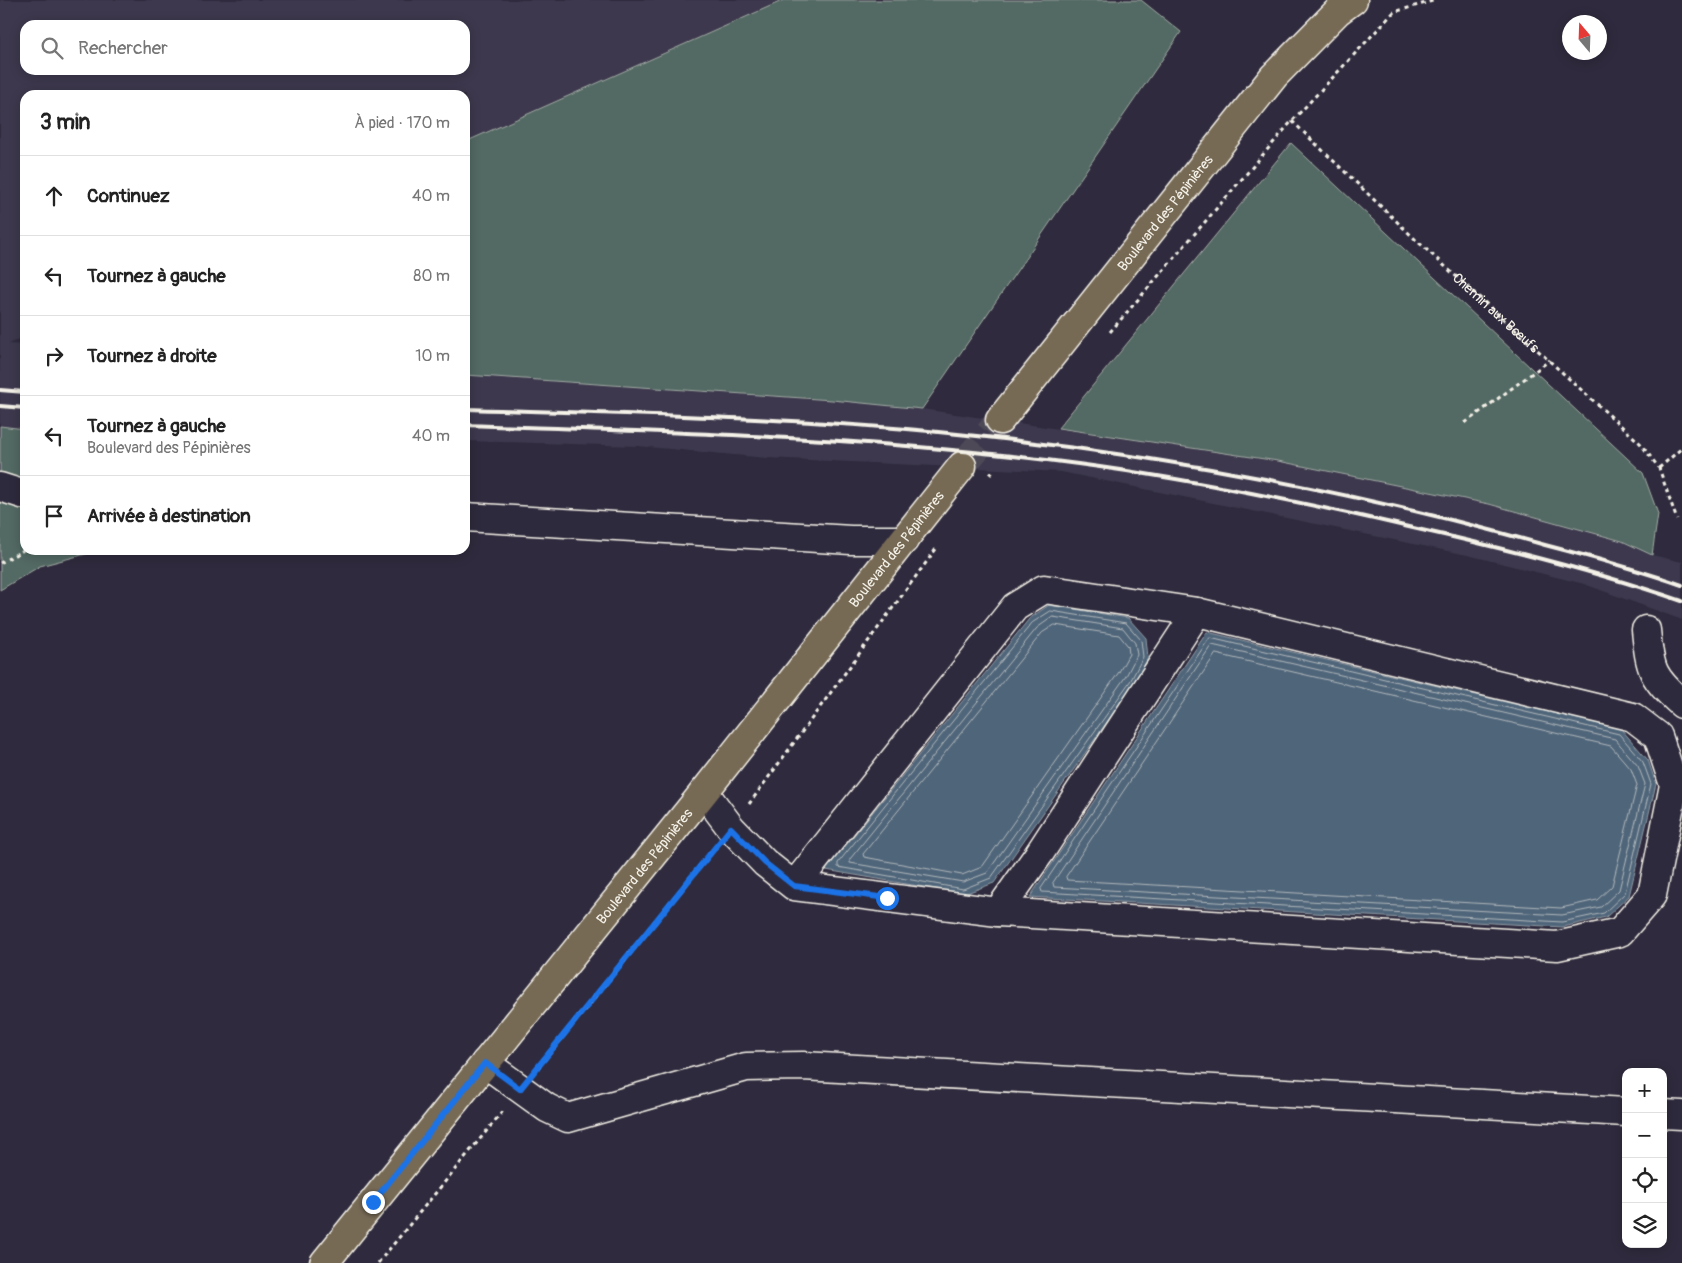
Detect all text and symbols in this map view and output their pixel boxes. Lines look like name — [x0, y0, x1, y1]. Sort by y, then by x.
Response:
north arrow — [1562, 15, 1607, 60]
search box — [20, 20, 470, 75]
icon: search — [38, 34, 66, 62]
text: Rechercher — [78, 36, 168, 60]
text: 3 min — [40, 109, 90, 136]
text: À pied · 170 m — [354, 113, 450, 133]
street label: Boulevard des Pépinières — [1114, 151, 1217, 274]
icon: ahead — [40, 182, 68, 210]
text: Continuez — [87, 184, 170, 208]
text: 40 m — [412, 186, 450, 206]
icon: left — [40, 262, 68, 290]
text: Tournez à gauche — [87, 264, 226, 288]
text: 80 m — [413, 266, 450, 286]
street label: Chemin aux Bœufs — [1449, 269, 1543, 357]
icon: right — [40, 342, 68, 370]
text: Tournez à droite — [87, 344, 217, 368]
text: 10 m — [415, 346, 450, 366]
text: Tournez à gauche — [87, 414, 226, 438]
icon: left — [40, 422, 68, 450]
text: 40 m — [412, 426, 450, 446]
text: Boulevard des Pépinières — [87, 438, 251, 458]
street label: Boulevard des Pépinières — [845, 487, 948, 611]
icon: arrive — [40, 502, 68, 530]
text: Arrivée à destination — [87, 504, 251, 528]
street label: Boulevard des Pépinières — [593, 805, 697, 928]
route start — [876, 887, 899, 910]
map controls — [1622, 1068, 1667, 1248]
button: + — [1622, 1068, 1667, 1113]
button: − — [1622, 1113, 1667, 1158]
button: locate — [1622, 1158, 1667, 1203]
route end — [362, 1191, 385, 1214]
button: layers — [1622, 1203, 1667, 1248]

